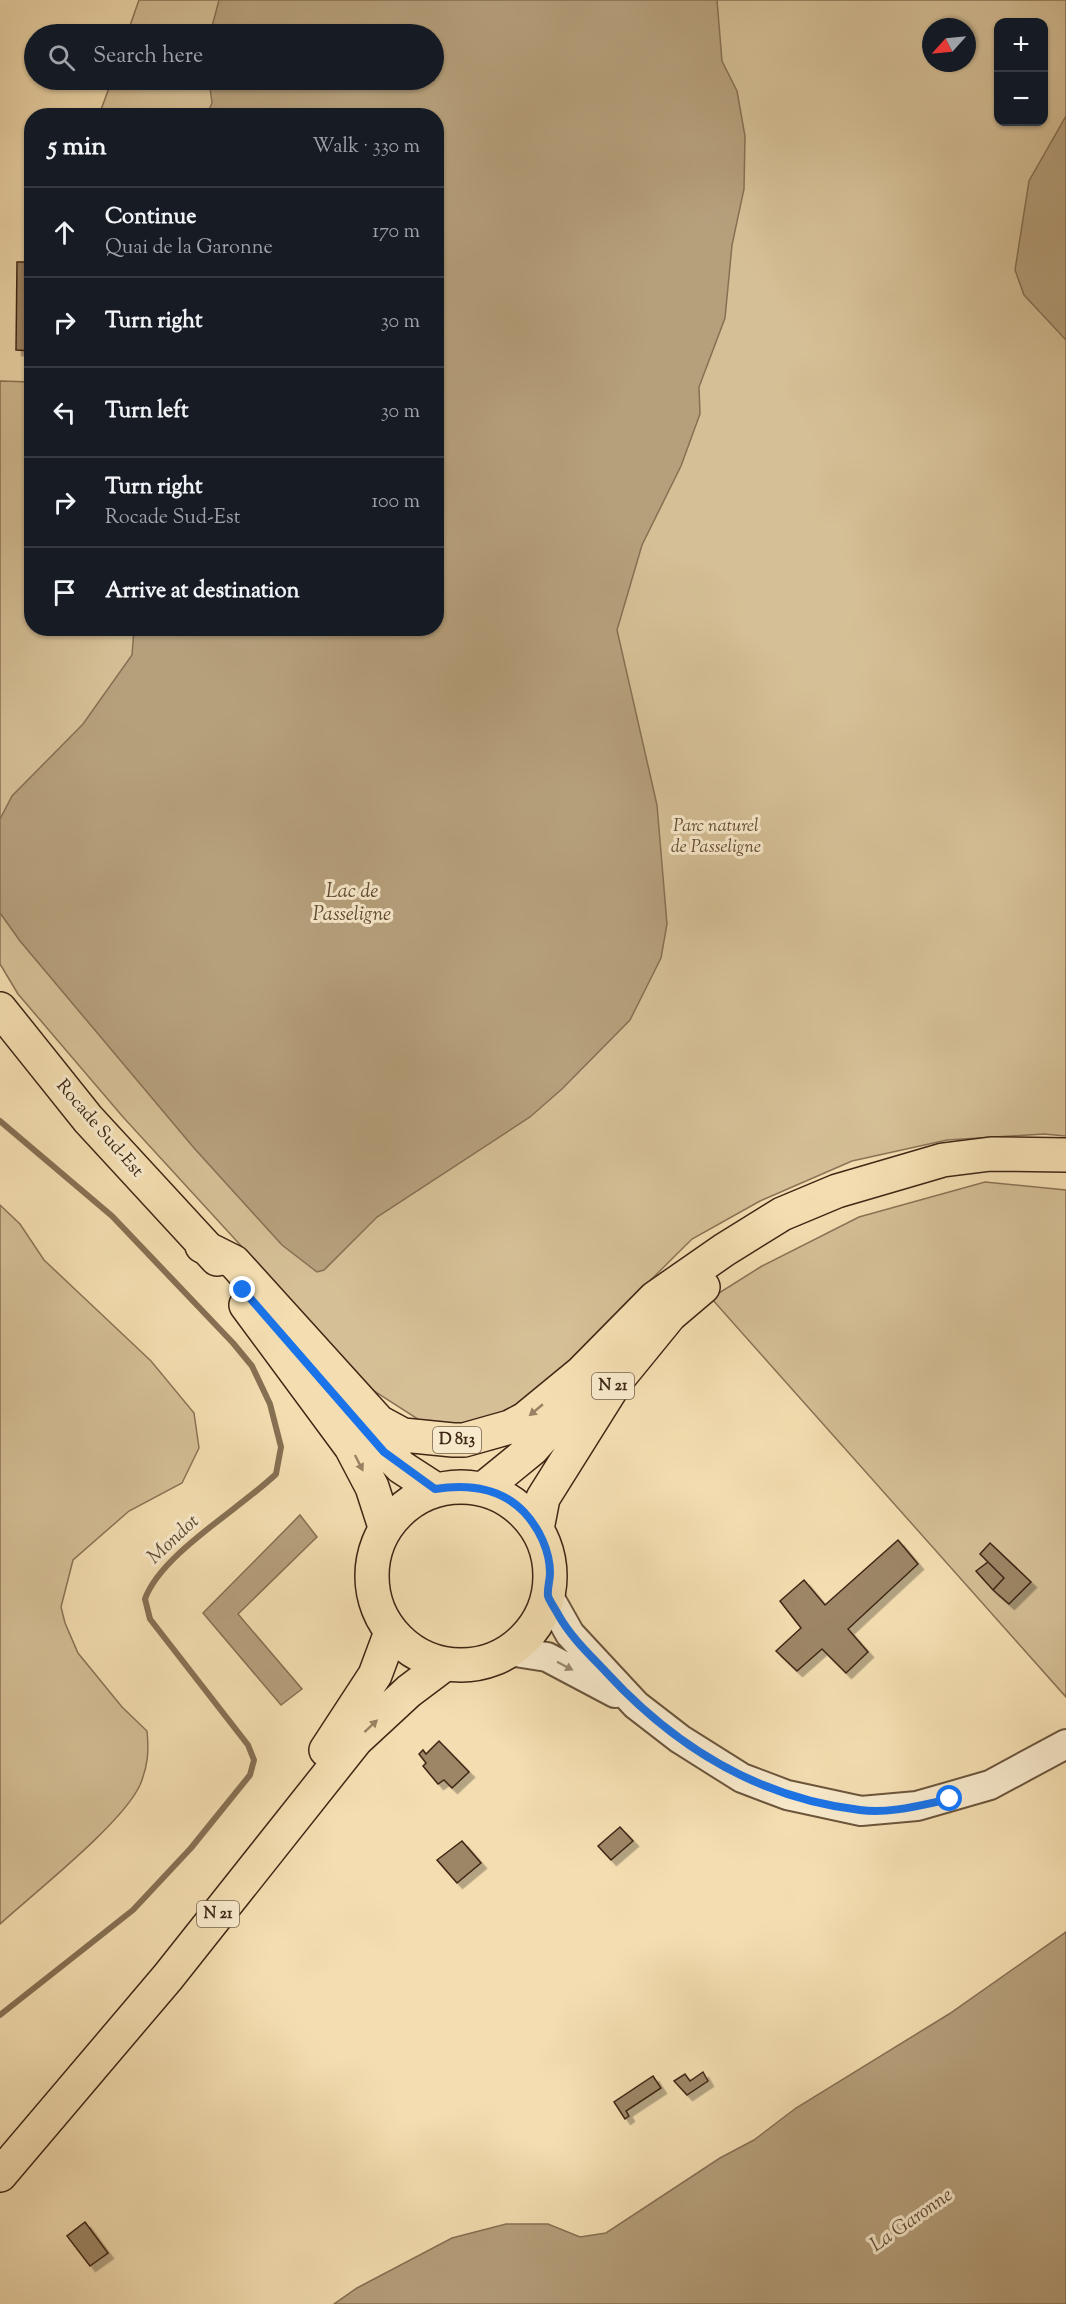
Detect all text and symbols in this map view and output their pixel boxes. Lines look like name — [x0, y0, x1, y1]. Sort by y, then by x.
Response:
north arrow — [922, 18, 976, 72]
map controls — [994, 18, 1048, 126]
button: + — [994, 18, 1048, 72]
search box — [24, 24, 444, 90]
icon: search — [45, 41, 78, 74]
text: Search here — [93, 41, 203, 73]
button: − — [994, 72, 1048, 126]
text: 5 min — [48, 129, 107, 166]
text: Walk · 330 m — [312, 133, 420, 162]
text: Continue — [105, 202, 196, 234]
icon: ahead — [48, 216, 81, 249]
text: 170 m — [372, 218, 420, 247]
text: Quai de la Garonne — [105, 234, 273, 263]
icon: right — [48, 306, 81, 339]
text: Turn right — [105, 306, 202, 338]
text: 30 m — [381, 308, 420, 337]
icon: left — [48, 396, 81, 429]
text: Turn left — [105, 396, 188, 428]
text: 30 m — [381, 398, 420, 427]
text: Turn right — [105, 472, 202, 504]
icon: right — [48, 486, 81, 519]
text: 100 m — [371, 488, 420, 517]
text: Rocade Sud-Est — [105, 504, 241, 533]
icon: arrive — [48, 576, 81, 609]
text: Arrive at destination — [105, 576, 300, 608]
park label: Parc naturel de Passeligne — [671, 814, 761, 861]
water label: Lac de Passeligne — [313, 878, 391, 930]
street label: Rocade Sud-Est — [49, 1074, 149, 1184]
route end — [229, 1276, 255, 1302]
road number: N 21 — [592, 1373, 634, 1399]
one-way arrow — [528, 1403, 544, 1416]
road number: D 813 — [433, 1427, 481, 1453]
one-way arrow — [354, 1454, 364, 1471]
water label: Mondot — [141, 1508, 207, 1572]
one-way arrow — [556, 1661, 574, 1671]
one-way arrow — [364, 1719, 378, 1733]
route start — [936, 1785, 962, 1811]
road number: N 21 — [197, 1901, 239, 1927]
water label: La Garonne — [865, 2182, 959, 2260]

